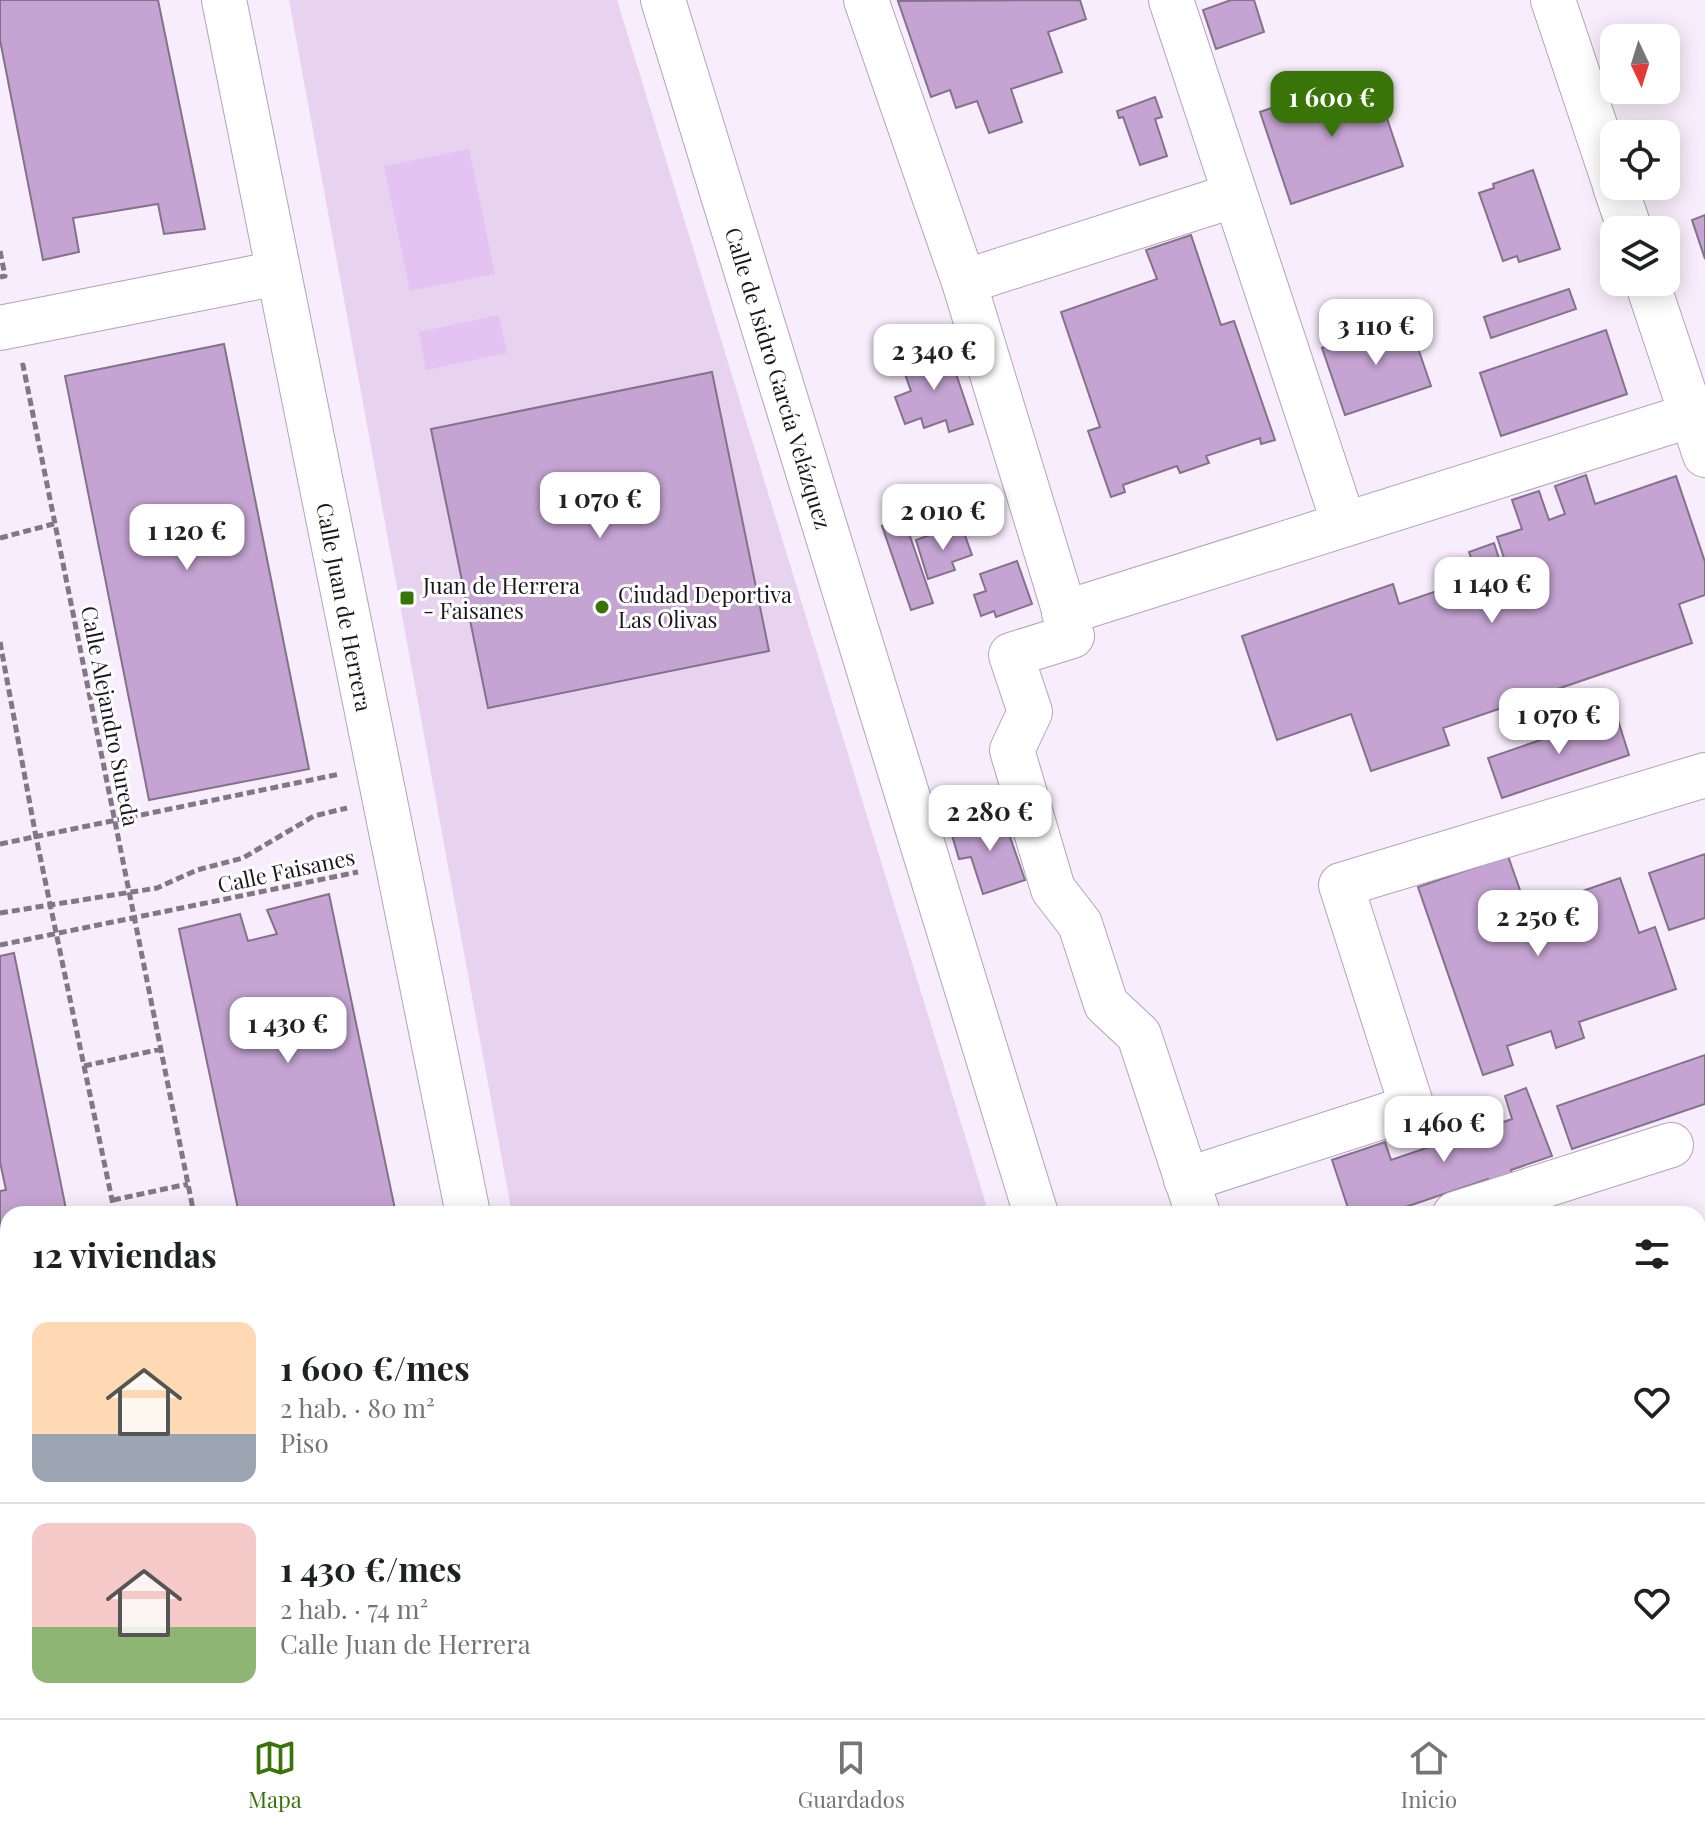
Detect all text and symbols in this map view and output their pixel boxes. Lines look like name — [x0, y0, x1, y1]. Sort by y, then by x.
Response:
north arrow — [1600, 24, 1680, 104]
map controls — [1600, 24, 1680, 296]
pin: 1 600 € — [1258, 71, 1406, 139]
text: 1 600 € — [1289, 79, 1375, 114]
button: locate — [1600, 120, 1680, 200]
button: layers — [1600, 216, 1680, 296]
street label: Calle de Isidro García Velázquez — [719, 223, 839, 533]
pin: 3 110 € — [1302, 299, 1450, 367]
text: 3 110 € — [1337, 307, 1415, 342]
pin: 2 340 € — [860, 324, 1008, 392]
text: 2 340 € — [891, 332, 977, 367]
pin: 1 070 € — [526, 472, 674, 540]
text: 1 070 € — [558, 480, 642, 515]
pin: 2 010 € — [869, 484, 1017, 552]
text: 2 010 € — [900, 492, 986, 527]
street label: Calle Juan de Herrera — [310, 500, 380, 714]
pin: 1 120 € — [113, 504, 261, 572]
text: 1 120 € — [147, 512, 227, 547]
pin: 1 140 € — [1418, 557, 1566, 625]
text: 1 140 € — [1452, 565, 1532, 600]
place label: Juan de Herrera - Faisanes — [422, 570, 580, 625]
place label: Ciudad Deportiva Las Olivas — [618, 579, 792, 634]
marker: Juan de Herrera - Faisanes — [398, 589, 416, 607]
marker: Ciudad Deportiva Las Olivas — [593, 598, 611, 616]
street label: Calle Alejandro Sureda — [75, 603, 147, 829]
pin: 1 070 € — [1485, 688, 1633, 756]
text: 1 070 € — [1517, 696, 1601, 731]
pin: 2 280 € — [916, 785, 1064, 853]
text: 2 280 € — [947, 793, 1033, 828]
street label: Calle Faisanes — [215, 841, 357, 899]
pin: 2 250 € — [1464, 890, 1612, 958]
text: 2 250 € — [1496, 898, 1580, 933]
pin: 1 430 € — [214, 997, 362, 1065]
text: 1 430 € — [248, 1005, 328, 1040]
pin: 1 460 € — [1370, 1096, 1518, 1164]
text: 1 460 € — [1402, 1104, 1486, 1139]
text: 12 viviendas — [32, 1231, 217, 1277]
icon: filters — [1630, 1232, 1674, 1276]
text: 1 600 €/mes — [280, 1344, 470, 1390]
icon: home — [96, 1354, 192, 1450]
icon: heart — [1630, 1380, 1674, 1424]
text: 2 hab. · 80 m² — [280, 1390, 435, 1425]
text: Piso — [280, 1425, 329, 1460]
text: 1 430 €/mes — [280, 1545, 462, 1591]
icon: home — [96, 1555, 192, 1651]
icon: heart — [1630, 1581, 1674, 1625]
text: 2 hab. · 74 m² — [280, 1591, 428, 1626]
text: Calle Juan de Herrera — [280, 1626, 531, 1661]
tab: Mapa — [248, 1736, 302, 1814]
tab: Guardados — [798, 1736, 905, 1814]
tab: Inicio — [1401, 1736, 1457, 1814]

